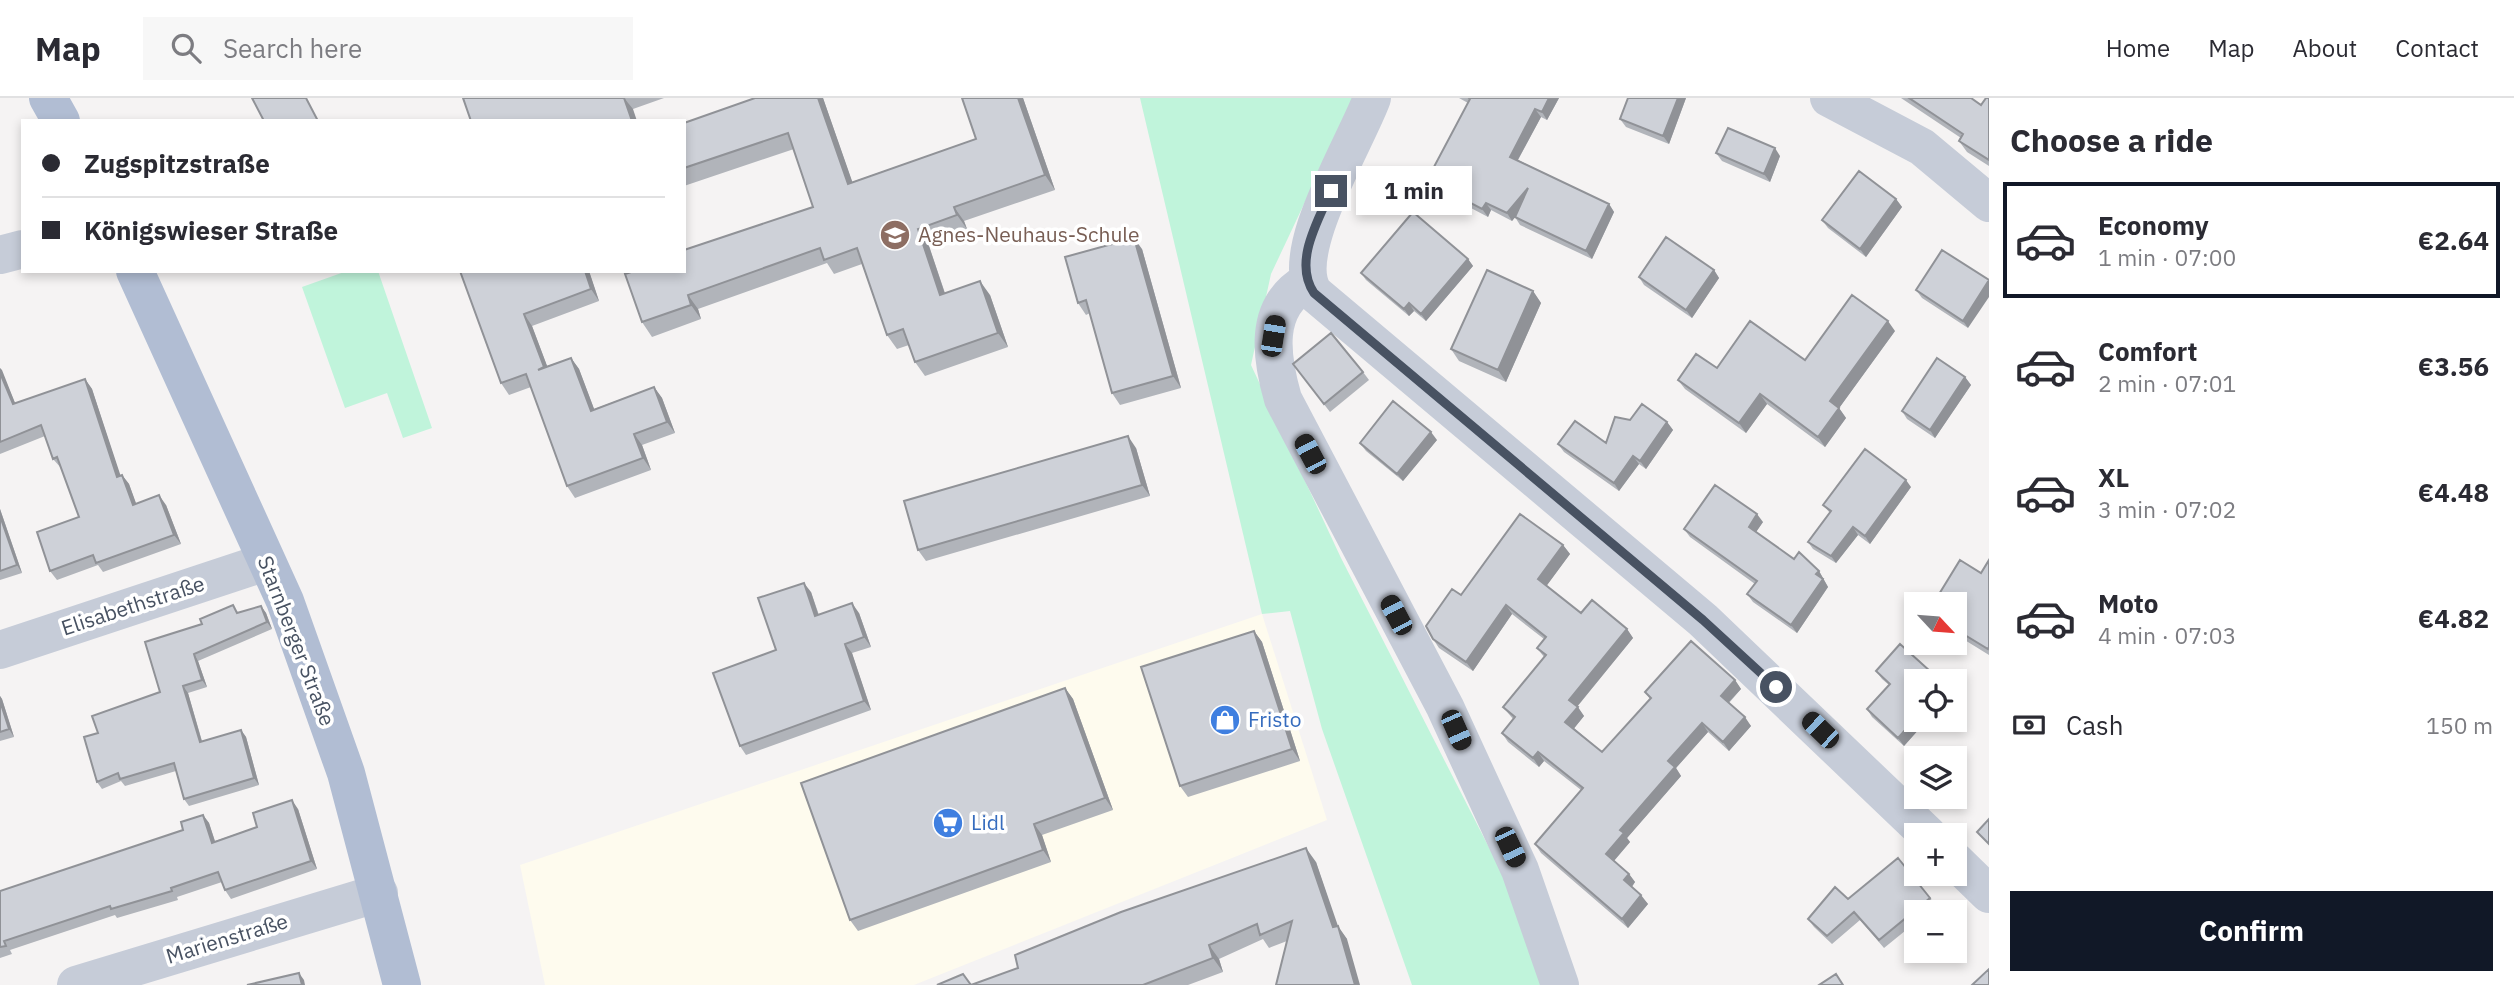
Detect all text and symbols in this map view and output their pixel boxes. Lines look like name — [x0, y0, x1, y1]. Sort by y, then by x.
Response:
search box — [143, 17, 633, 80]
text: Map — [35, 27, 101, 70]
icon: search — [167, 29, 205, 67]
text: Search here — [223, 31, 362, 65]
text: Home — [2106, 32, 2170, 64]
text: Map — [2208, 32, 2254, 64]
text: About — [2292, 32, 2357, 64]
text: Contact — [2395, 32, 2479, 64]
text: Choose a ride — [2010, 119, 2213, 161]
text: Zugspitzstraße — [84, 146, 270, 180]
callout: 1 min — [1356, 166, 1471, 216]
route end — [1315, 175, 1347, 207]
text: 1 min — [1384, 175, 1444, 205]
text: Economy — [2098, 208, 2209, 242]
icon: car — [2014, 209, 2077, 272]
text: Königswieser Straße — [84, 213, 338, 247]
school or university icon: Agnes-Neuhaus-Schule — [878, 218, 912, 252]
place label: Agnes-Neuhaus-Schule — [918, 220, 1140, 248]
text: €2.64 — [2418, 223, 2489, 257]
text: 1 min · 07:00 — [2098, 242, 2236, 272]
car — [1260, 314, 1287, 358]
text: Comfort — [2098, 334, 2197, 368]
icon: car — [2014, 335, 2077, 398]
text: €3.56 — [2418, 349, 2489, 383]
text: 2 min · 07:01 — [2098, 368, 2236, 398]
car — [1291, 431, 1330, 477]
text: XL — [2098, 460, 2129, 494]
icon: car — [2014, 461, 2077, 524]
text: €4.48 — [2418, 475, 2489, 509]
text: 3 min · 07:02 — [2098, 494, 2236, 524]
street label: Starnberger Straße — [252, 552, 342, 730]
street label: Elisabethstraße — [58, 569, 208, 641]
text: Moto — [2098, 586, 2158, 620]
icon: car — [2014, 587, 2077, 650]
car — [1377, 592, 1416, 638]
north arrow — [1904, 592, 1967, 654]
map controls — [1904, 592, 1967, 963]
text: €4.82 — [2418, 601, 2489, 635]
text: 4 min · 07:03 — [2098, 620, 2236, 650]
button: locate — [1904, 669, 1967, 732]
route start — [1760, 671, 1792, 703]
shop icon: Fristo — [1208, 703, 1242, 737]
place label: Fristo — [1248, 705, 1301, 733]
icon: cash — [2010, 706, 2048, 744]
car — [1438, 707, 1475, 753]
car — [1798, 708, 1843, 752]
text: Cash — [2066, 708, 2123, 742]
text: 150 m — [2426, 710, 2493, 740]
button: layers — [1904, 746, 1967, 809]
supermarket icon: Lidl — [931, 806, 965, 840]
place label: Lidl — [971, 808, 1005, 836]
button: + — [1904, 823, 1967, 886]
car — [1492, 824, 1529, 870]
button: Confirm — [2010, 891, 2493, 971]
button: − — [1904, 900, 1967, 963]
street label: Marienstraße — [162, 906, 291, 970]

